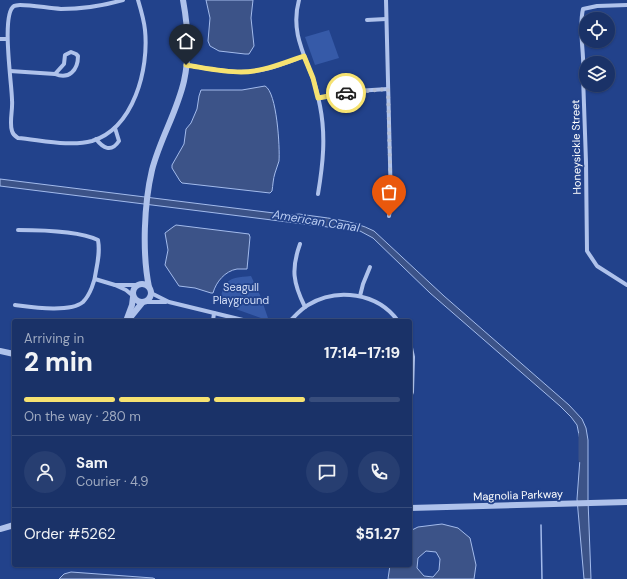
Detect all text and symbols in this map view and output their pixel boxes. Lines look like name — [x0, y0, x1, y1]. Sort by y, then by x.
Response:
map controls — [579, 12, 615, 92]
button: locate — [579, 12, 615, 48]
pin — [169, 24, 203, 65]
icon: home — [175, 30, 197, 52]
button: layers — [579, 56, 615, 92]
courier — [326, 73, 366, 113]
icon: car — [335, 82, 357, 104]
street label: Honeysickle Street — [568, 99, 584, 195]
pin — [372, 175, 406, 216]
icon: bag — [378, 181, 400, 203]
water label: American Canal — [270, 206, 361, 236]
park label: Seagull Playground — [213, 280, 269, 307]
text: Arriving in — [24, 330, 84, 347]
text: 17:14–17:19 — [324, 343, 400, 363]
text: 2 min — [24, 345, 93, 379]
text: On the way · 280 m — [24, 408, 141, 425]
button: person — [24, 451, 66, 493]
button: chat — [306, 451, 348, 493]
button: phone — [358, 451, 400, 493]
text: Sam — [76, 453, 108, 473]
text: Courier · 4.9 — [76, 473, 148, 490]
street label: Magnolia Parkway — [473, 486, 563, 504]
text: Order #5262 — [24, 524, 116, 544]
text: $51.27 — [356, 524, 400, 544]

